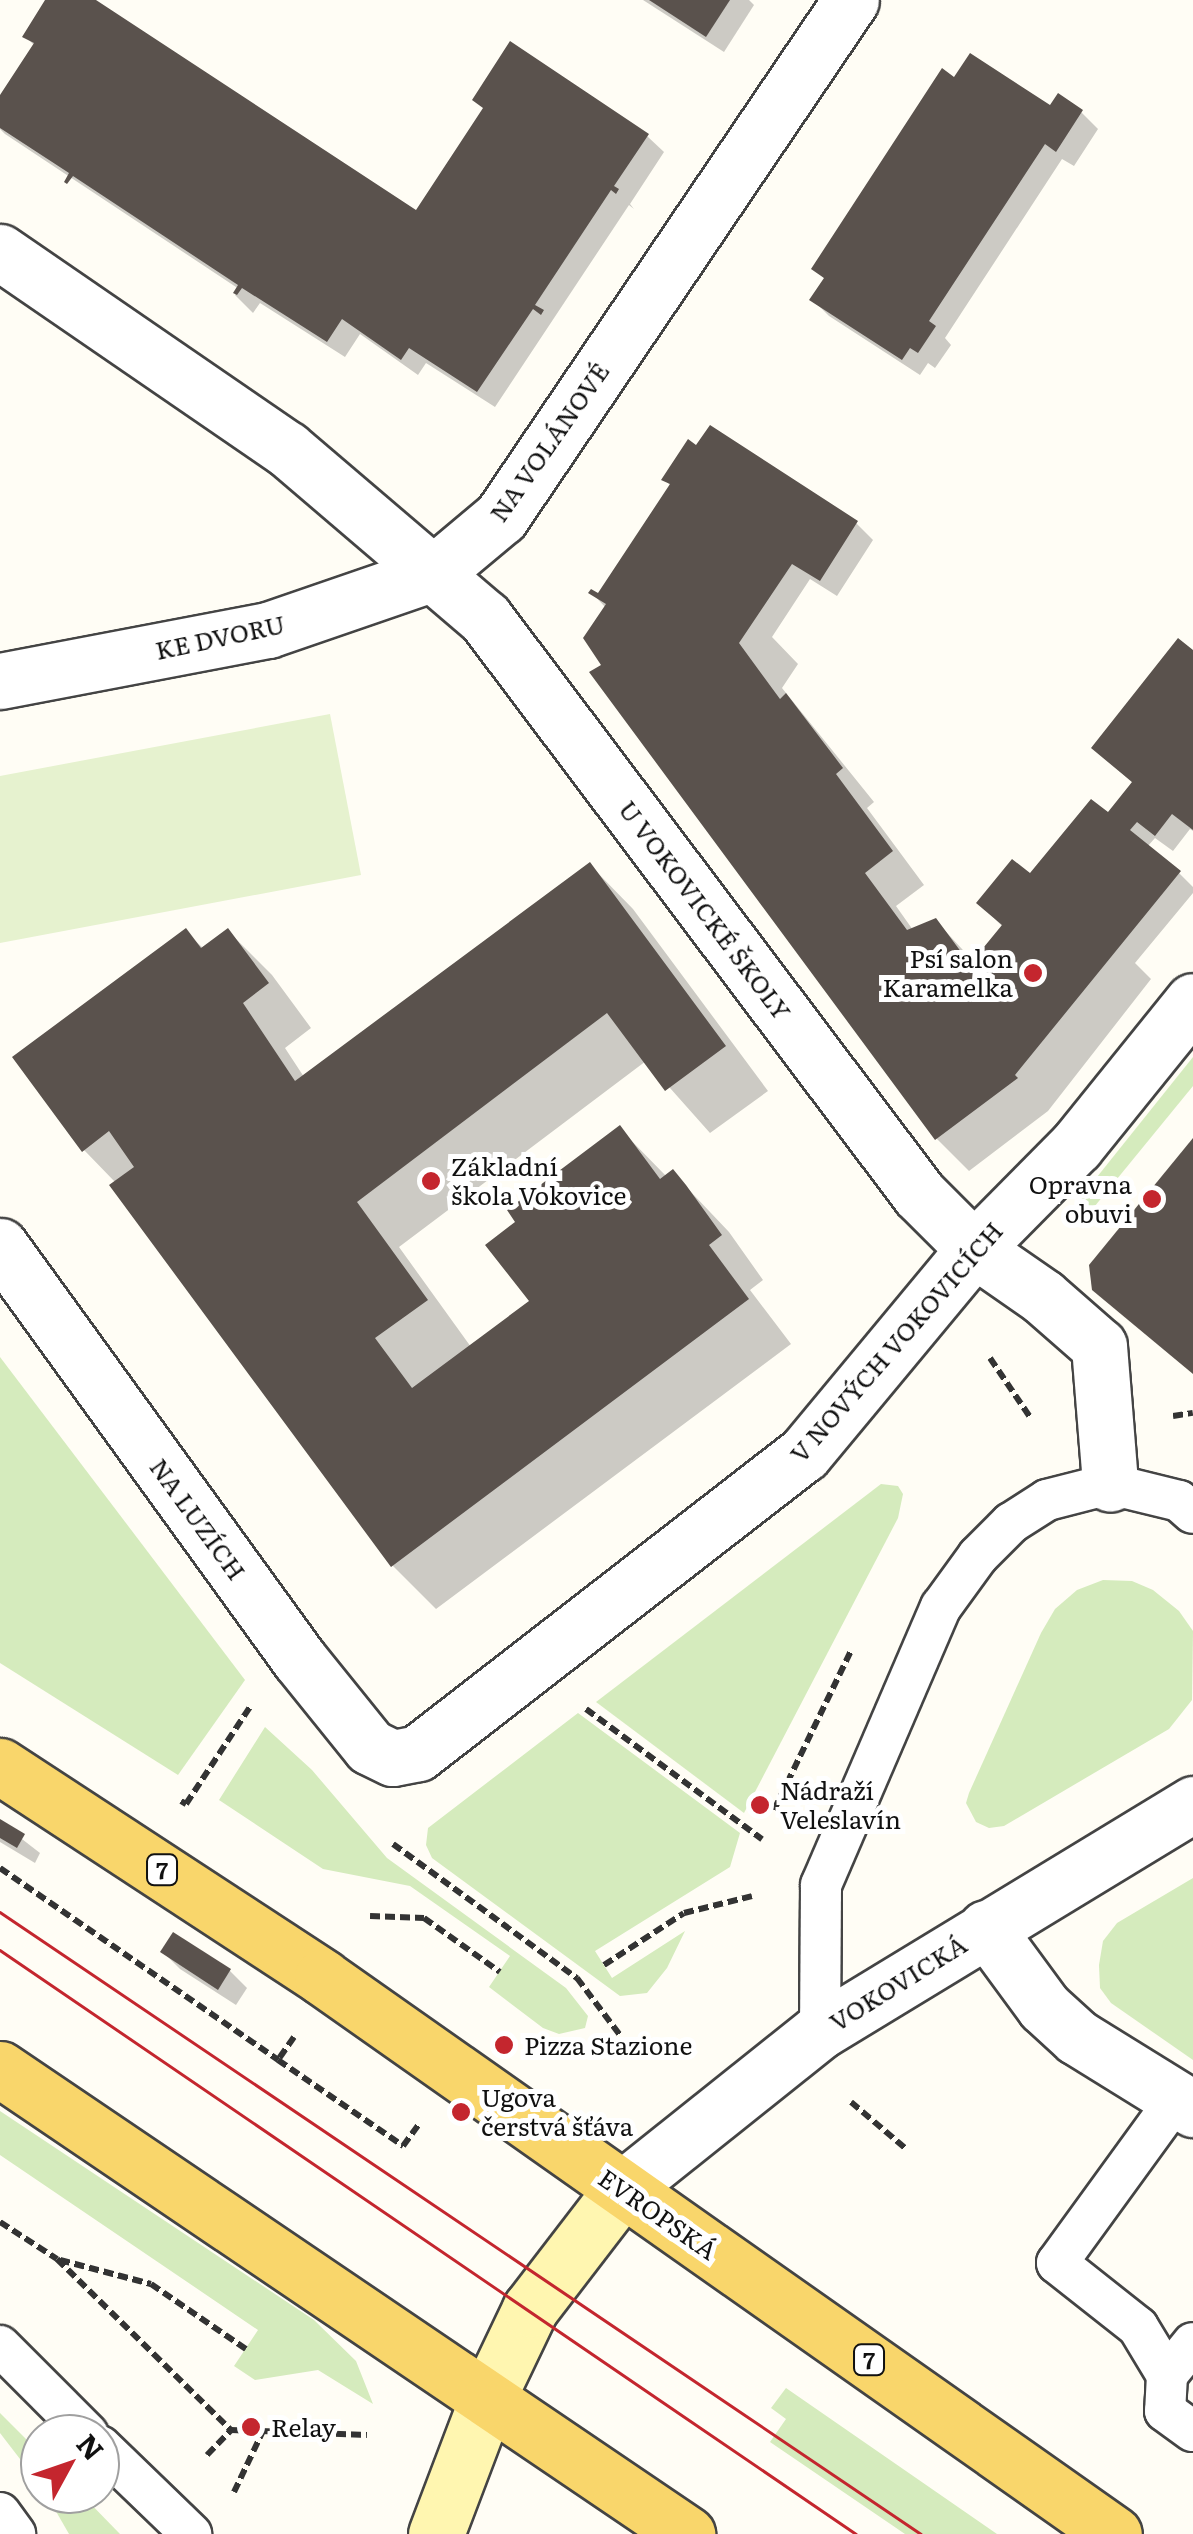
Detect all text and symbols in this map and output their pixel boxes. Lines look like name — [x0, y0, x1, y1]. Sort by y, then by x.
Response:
street label: NA VOLÁNOVÉ — [483, 357, 615, 527]
street label: KE DVORU — [153, 609, 287, 665]
street label: U VOKOVICKÉ ŠKOLY — [613, 794, 797, 1026]
place label: Psí salon Karamelka — [882, 944, 1013, 1003]
marker: Psí salon Karamelka — [1022, 962, 1044, 984]
place label: Základní škola Vokovice — [451, 1152, 626, 1211]
marker: Základní škola Vokovice — [420, 1170, 442, 1192]
place label: Opravna obuvi — [1029, 1170, 1132, 1229]
marker: Opravna obuvi — [1141, 1188, 1163, 1210]
street label: V NOVÝCH VOKOVICÍCH — [783, 1216, 1009, 1468]
street label: NA LUZÍCH — [144, 1452, 252, 1586]
place label: Nádraží Veleslavín — [780, 1776, 901, 1835]
marker: Nádraží Veleslavín — [749, 1794, 771, 1816]
road number: 7 — [144, 1853, 180, 1887]
street label: VOKOVICKÁ — [824, 1929, 972, 2037]
place label: Pizza Stazione — [524, 2030, 692, 2060]
marker: Pizza Stazione — [493, 2034, 515, 2056]
place label: Ugova čerstvá šťáva — [481, 2083, 633, 2142]
marker: Ugova čerstvá šťáva — [450, 2101, 472, 2123]
street label: EVROPSKÁ — [593, 2162, 723, 2266]
road number: 7 — [852, 2343, 886, 2377]
place label: Relay — [271, 2412, 336, 2442]
north arrow — [20, 2414, 120, 2514]
marker: Relay — [240, 2416, 262, 2438]
text: N — [68, 2424, 115, 2469]

